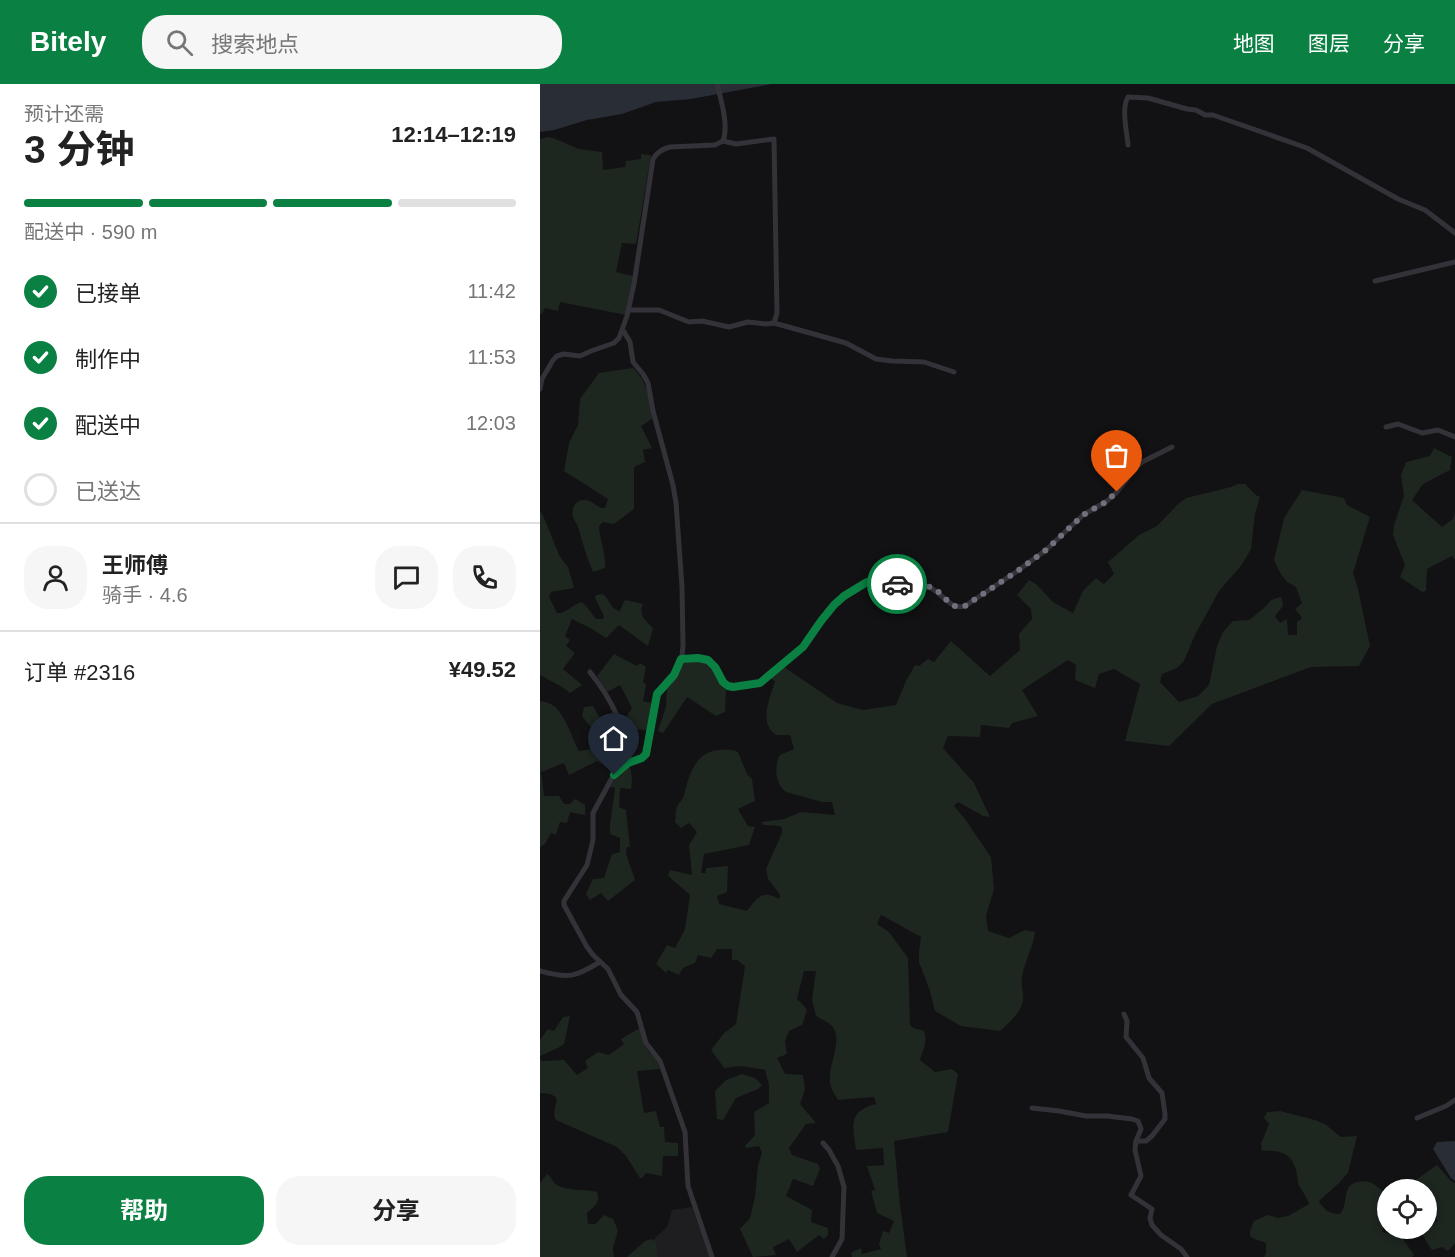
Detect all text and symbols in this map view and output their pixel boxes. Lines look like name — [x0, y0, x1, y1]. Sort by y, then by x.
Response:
search box — [142, 15, 562, 69]
text: Bitely — [30, 26, 106, 57]
icon: search — [163, 26, 196, 59]
text: 搜索地点 — [211, 32, 299, 57]
text: 地图 — [1233, 32, 1275, 55]
text: 图层 — [1308, 32, 1350, 55]
text: 分享 — [1383, 32, 1425, 55]
text: 预计还需 — [24, 103, 104, 125]
text: 12:14–12:19 — [391, 122, 516, 147]
text: 3 分钟 — [24, 128, 135, 171]
text: 配送中 · 590 m — [24, 221, 157, 243]
icon: check — [24, 275, 57, 308]
text: 11:42 — [467, 280, 516, 302]
text: 已接单 — [75, 281, 141, 306]
icon: check — [24, 341, 57, 374]
text: 11:53 — [467, 346, 516, 368]
text: 制作中 — [75, 347, 141, 372]
icon: check — [24, 407, 57, 440]
text: 12:03 — [466, 412, 516, 434]
text: 配送中 — [75, 413, 141, 438]
pin — [1091, 430, 1142, 492]
icon: bag — [1100, 439, 1133, 472]
text: 已送达 — [75, 479, 141, 504]
button: person — [24, 546, 87, 609]
button: chat — [375, 546, 438, 609]
button: phone — [453, 546, 516, 609]
text: 王师傅 — [102, 553, 168, 578]
courier — [867, 554, 927, 614]
icon: car — [881, 568, 914, 601]
text: 骑手 · 4.6 — [102, 584, 188, 606]
text: ¥49.52 — [449, 657, 516, 682]
text: 订单 #2316 — [24, 660, 135, 685]
pin — [588, 713, 639, 775]
icon: home — [597, 722, 630, 755]
button: 帮助 — [24, 1176, 264, 1245]
button: 分享 — [276, 1176, 516, 1245]
map controls — [1377, 1179, 1437, 1239]
button: locate — [1377, 1179, 1437, 1239]

